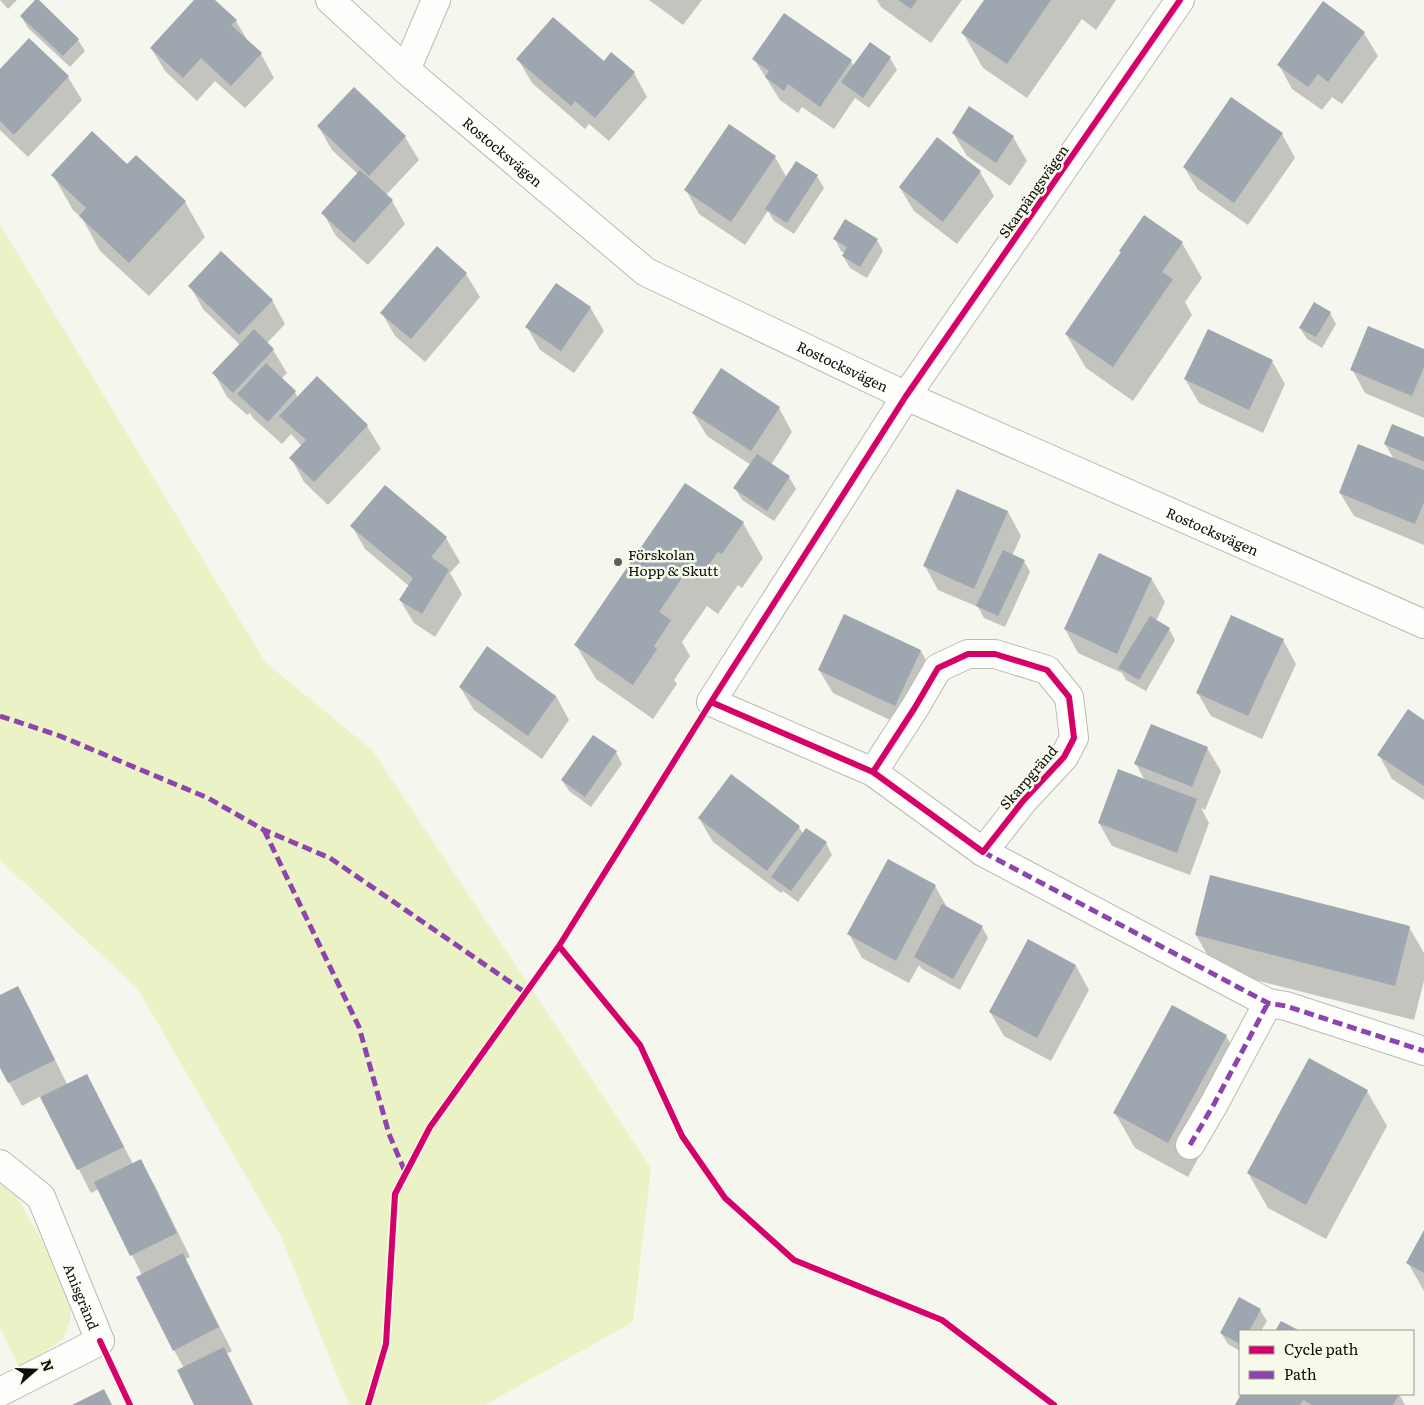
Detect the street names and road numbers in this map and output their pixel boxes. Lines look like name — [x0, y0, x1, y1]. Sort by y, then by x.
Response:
street label: Rostocksvägen — [459, 112, 547, 191]
street label: Skarpängsvägen — [993, 140, 1073, 242]
street label: Rostocksvägen — [794, 336, 892, 396]
street label: Rostocksvägen — [1163, 502, 1262, 560]
street label: Skarpgränd — [994, 740, 1062, 813]
street label: Anisgränd — [59, 1260, 104, 1333]

